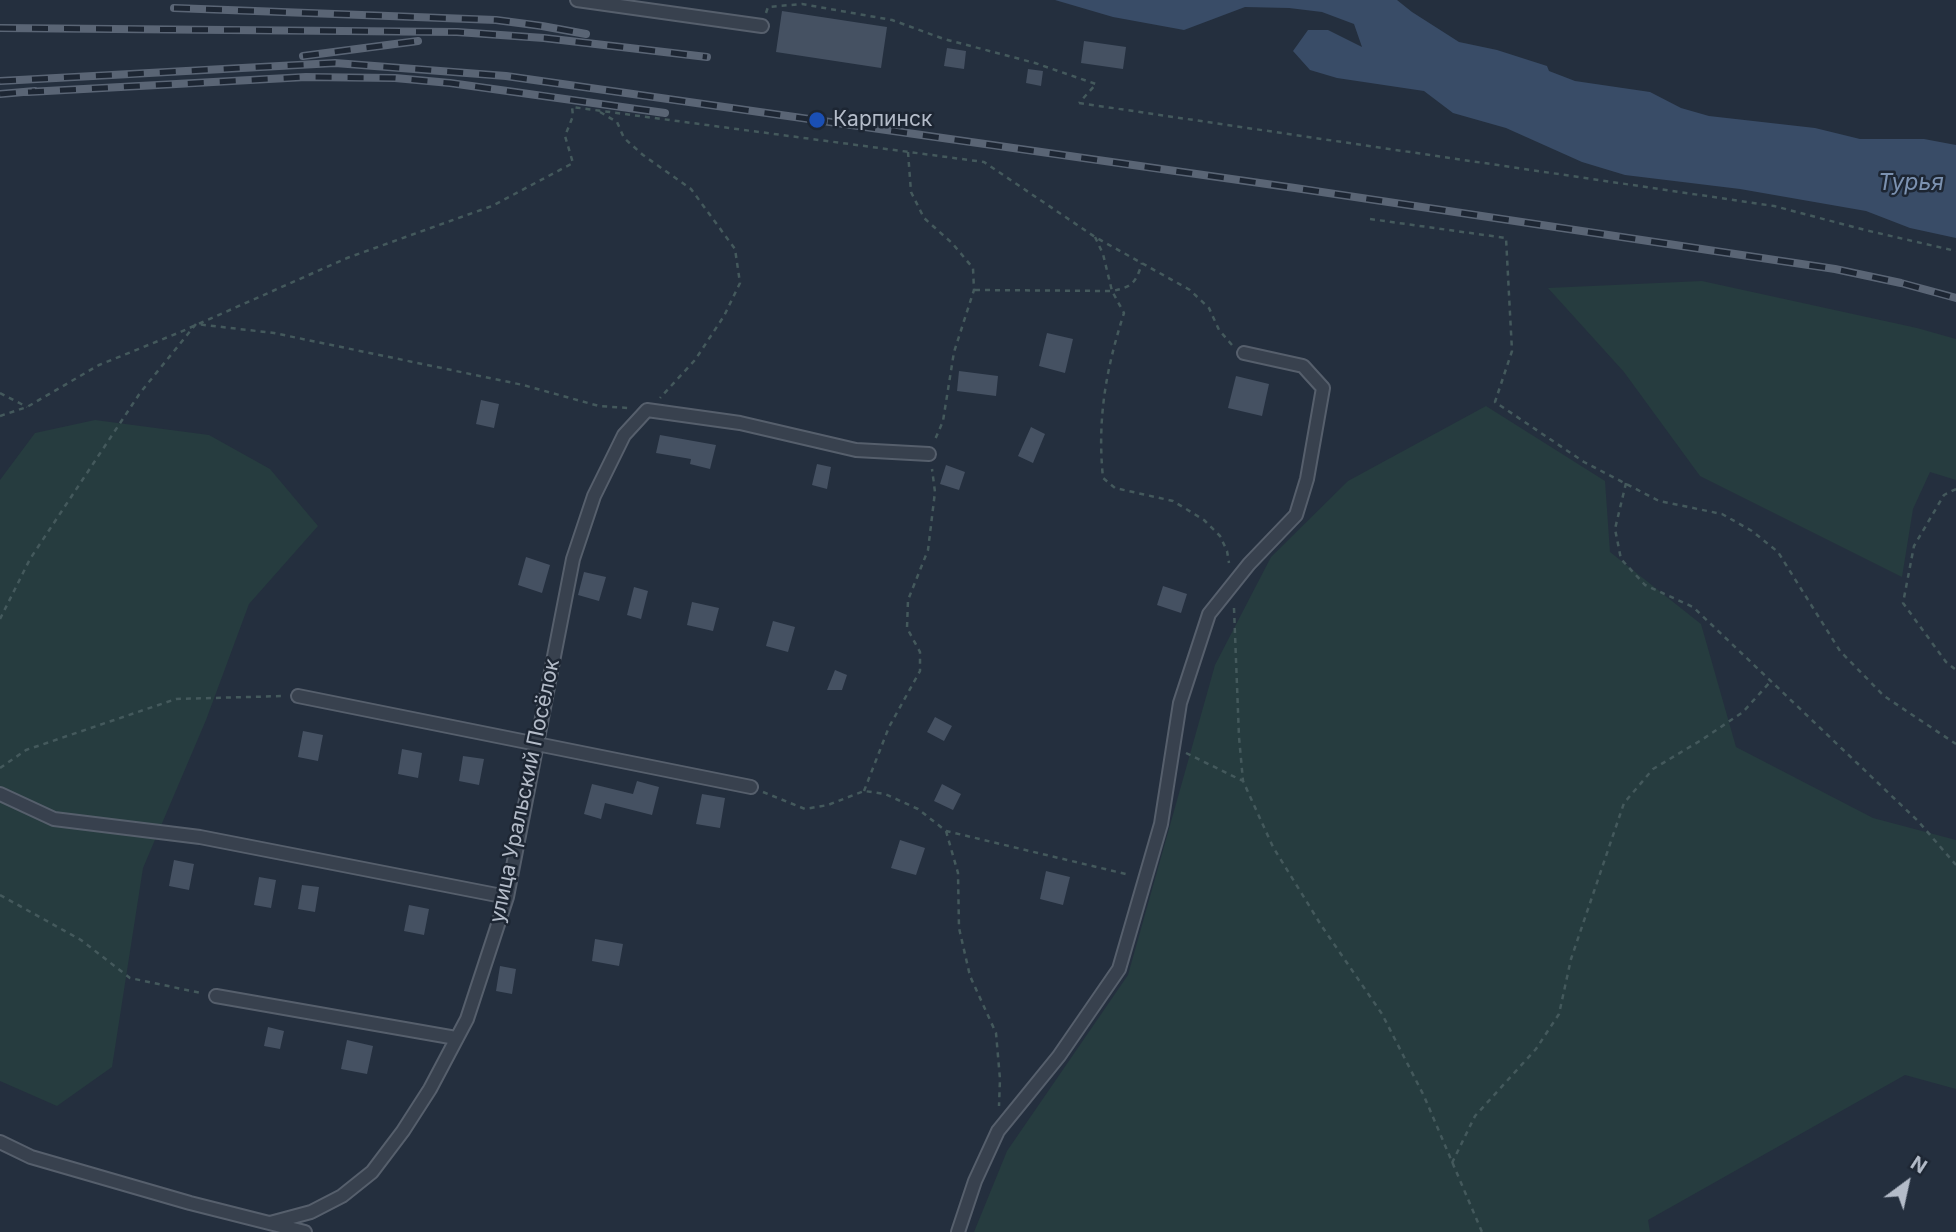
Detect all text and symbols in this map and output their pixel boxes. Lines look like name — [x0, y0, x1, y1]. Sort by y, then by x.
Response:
place label: Карпинск — [833, 107, 932, 133]
marker: Карпинск — [807, 110, 827, 130]
water label: Турья — [1878, 169, 1944, 197]
street label: улица Уральский Посёлок — [485, 657, 565, 925]
north arrow — [1872, 1148, 1942, 1218]
text: N — [1906, 1151, 1931, 1179]

